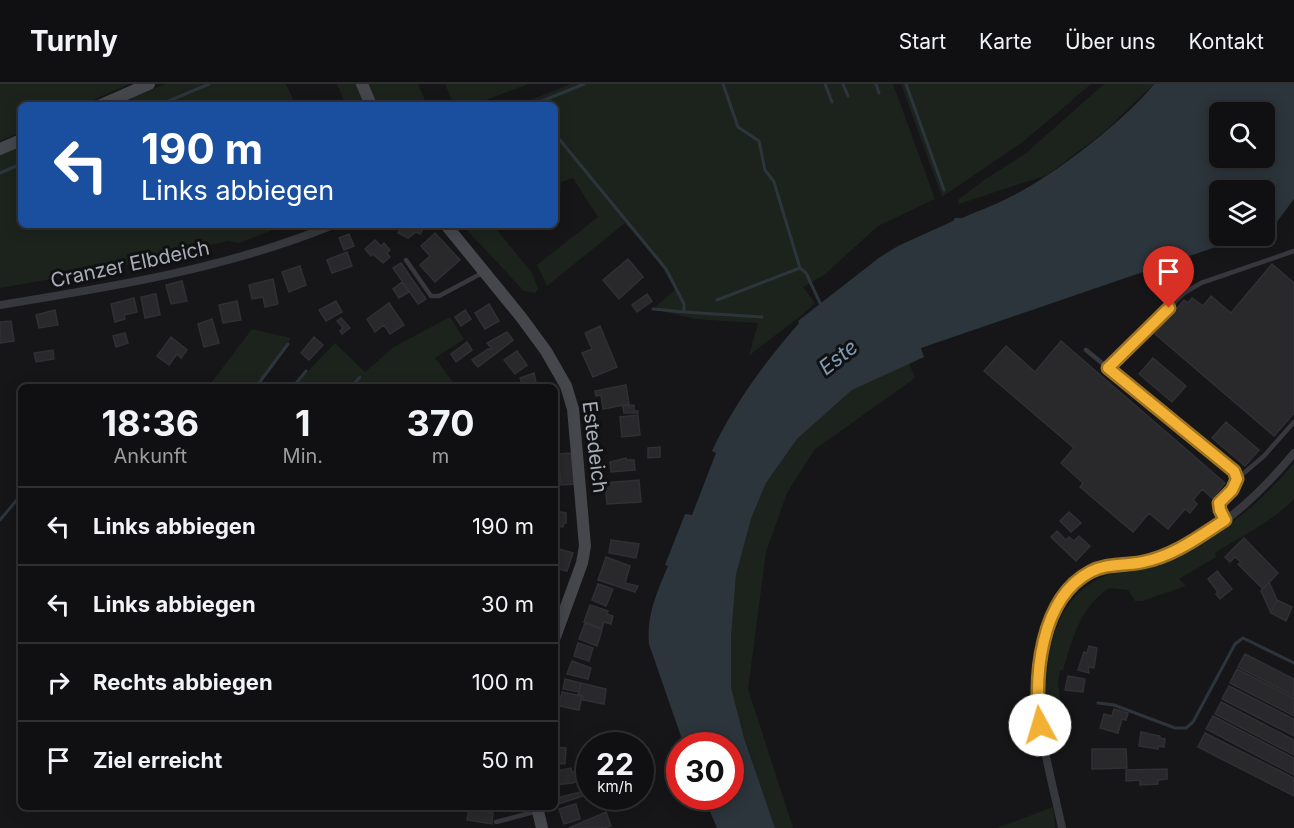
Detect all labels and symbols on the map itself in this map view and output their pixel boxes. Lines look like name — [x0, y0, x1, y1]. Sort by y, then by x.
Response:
street label: Cranzer Elbdeich — [48, 235, 212, 293]
pin — [1143, 246, 1194, 308]
water label: Este — [814, 334, 862, 380]
street label: Estedeich — [577, 400, 613, 494]
position arrow — [1008, 693, 1072, 757]
speed limit sign: 30 — [666, 732, 744, 810]

